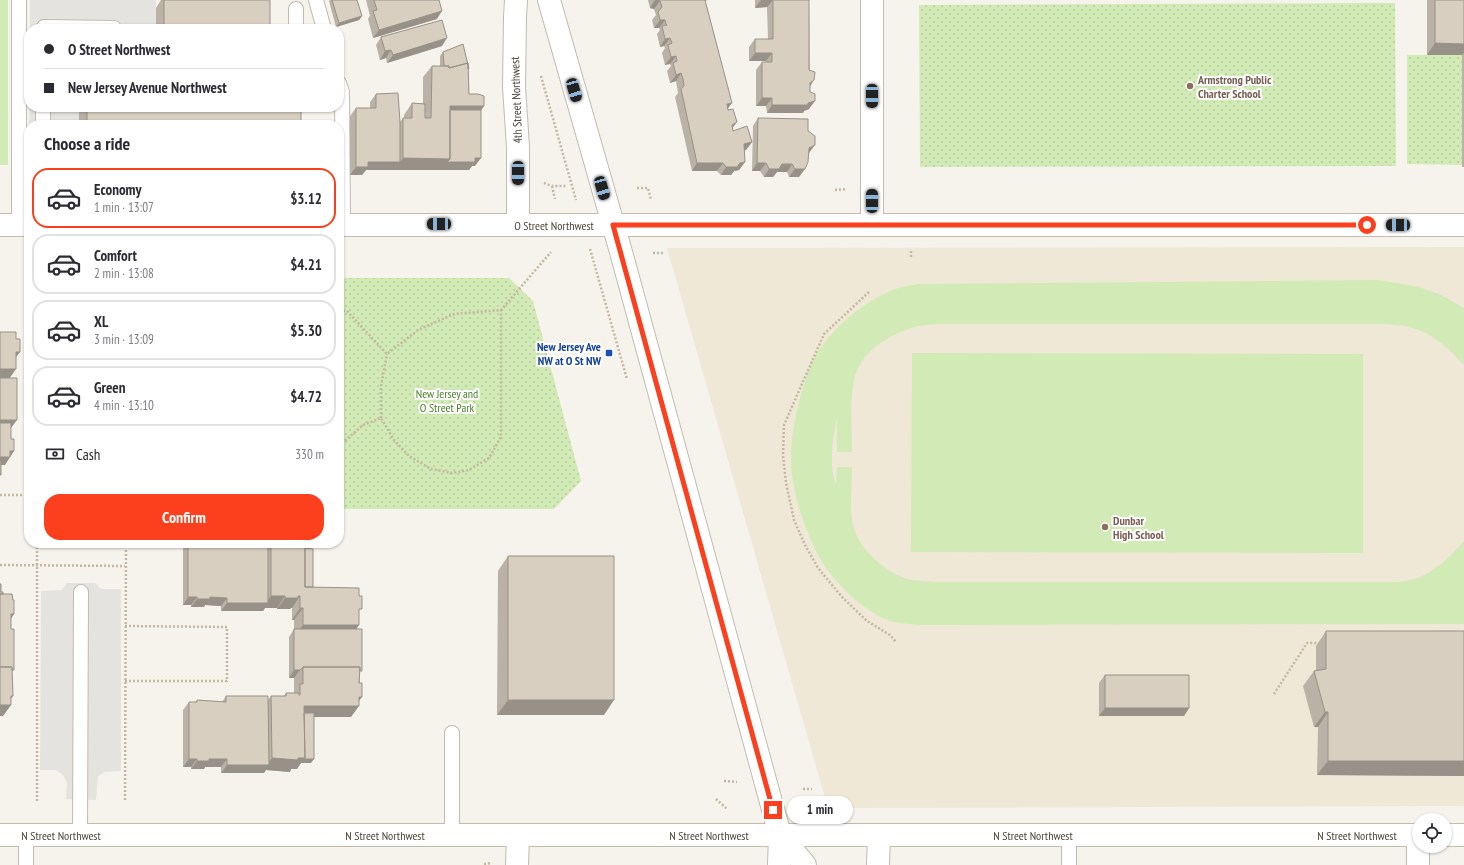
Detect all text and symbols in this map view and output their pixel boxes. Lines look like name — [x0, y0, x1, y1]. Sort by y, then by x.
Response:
text: O Street Northwest — [68, 40, 170, 59]
street label: 4th Street Northwest — [507, 56, 525, 144]
place label: Armstrong Public Charter School — [1197, 72, 1272, 101]
car — [565, 77, 583, 103]
text: New Jersey Avenue Northwest — [68, 78, 227, 97]
marker: Armstrong Public Charter School — [1185, 81, 1195, 91]
car — [866, 84, 878, 108]
text: Choose a ride — [44, 132, 130, 155]
car — [512, 161, 524, 185]
car — [593, 175, 611, 201]
icon: car — [46, 180, 82, 216]
text: Economy — [94, 180, 142, 199]
text: $3.12 — [290, 189, 322, 208]
car — [866, 189, 878, 213]
text: 1 min · 13:07 — [94, 199, 154, 216]
route start — [1358, 216, 1376, 234]
car — [427, 218, 451, 230]
street label: O Street Northwest — [514, 218, 594, 233]
car — [1386, 219, 1410, 231]
icon: car — [46, 246, 82, 282]
text: Comfort — [94, 246, 137, 265]
text: $4.21 — [290, 255, 322, 274]
text: 2 min · 13:08 — [94, 265, 154, 282]
icon: car — [46, 312, 82, 348]
text: XL — [94, 312, 108, 331]
text: $5.30 — [290, 321, 322, 340]
text: 3 min · 13:09 — [94, 331, 154, 348]
place label: New Jersey Ave NW at O St NW — [537, 339, 601, 368]
marker: New Jersey Ave NW at O St NW — [604, 348, 614, 358]
icon: car — [46, 378, 82, 414]
text: Green — [94, 378, 126, 397]
park label: New Jersey and O Street Park — [416, 386, 478, 415]
text: $4.72 — [290, 387, 322, 406]
text: 4 min · 13:10 — [94, 397, 154, 414]
icon: cash — [44, 443, 66, 465]
text: Cash — [76, 445, 100, 464]
text: 330 m — [295, 446, 324, 463]
button: Confirm — [44, 494, 324, 540]
place label: Dunbar High School — [1113, 513, 1164, 542]
marker: Dunbar High School — [1100, 522, 1110, 532]
callout: 1 min — [787, 796, 853, 824]
route end — [764, 801, 782, 819]
text: 1 min — [807, 801, 833, 818]
map controls — [1412, 813, 1452, 853]
button: locate — [1412, 813, 1452, 853]
street label: N Street Northwest — [21, 828, 101, 843]
street label: N Street Northwest — [345, 828, 425, 843]
street label: N Street Northwest — [669, 828, 749, 843]
street label: N Street Northwest — [993, 828, 1073, 843]
street label: N Street Northwest — [1317, 828, 1397, 843]

